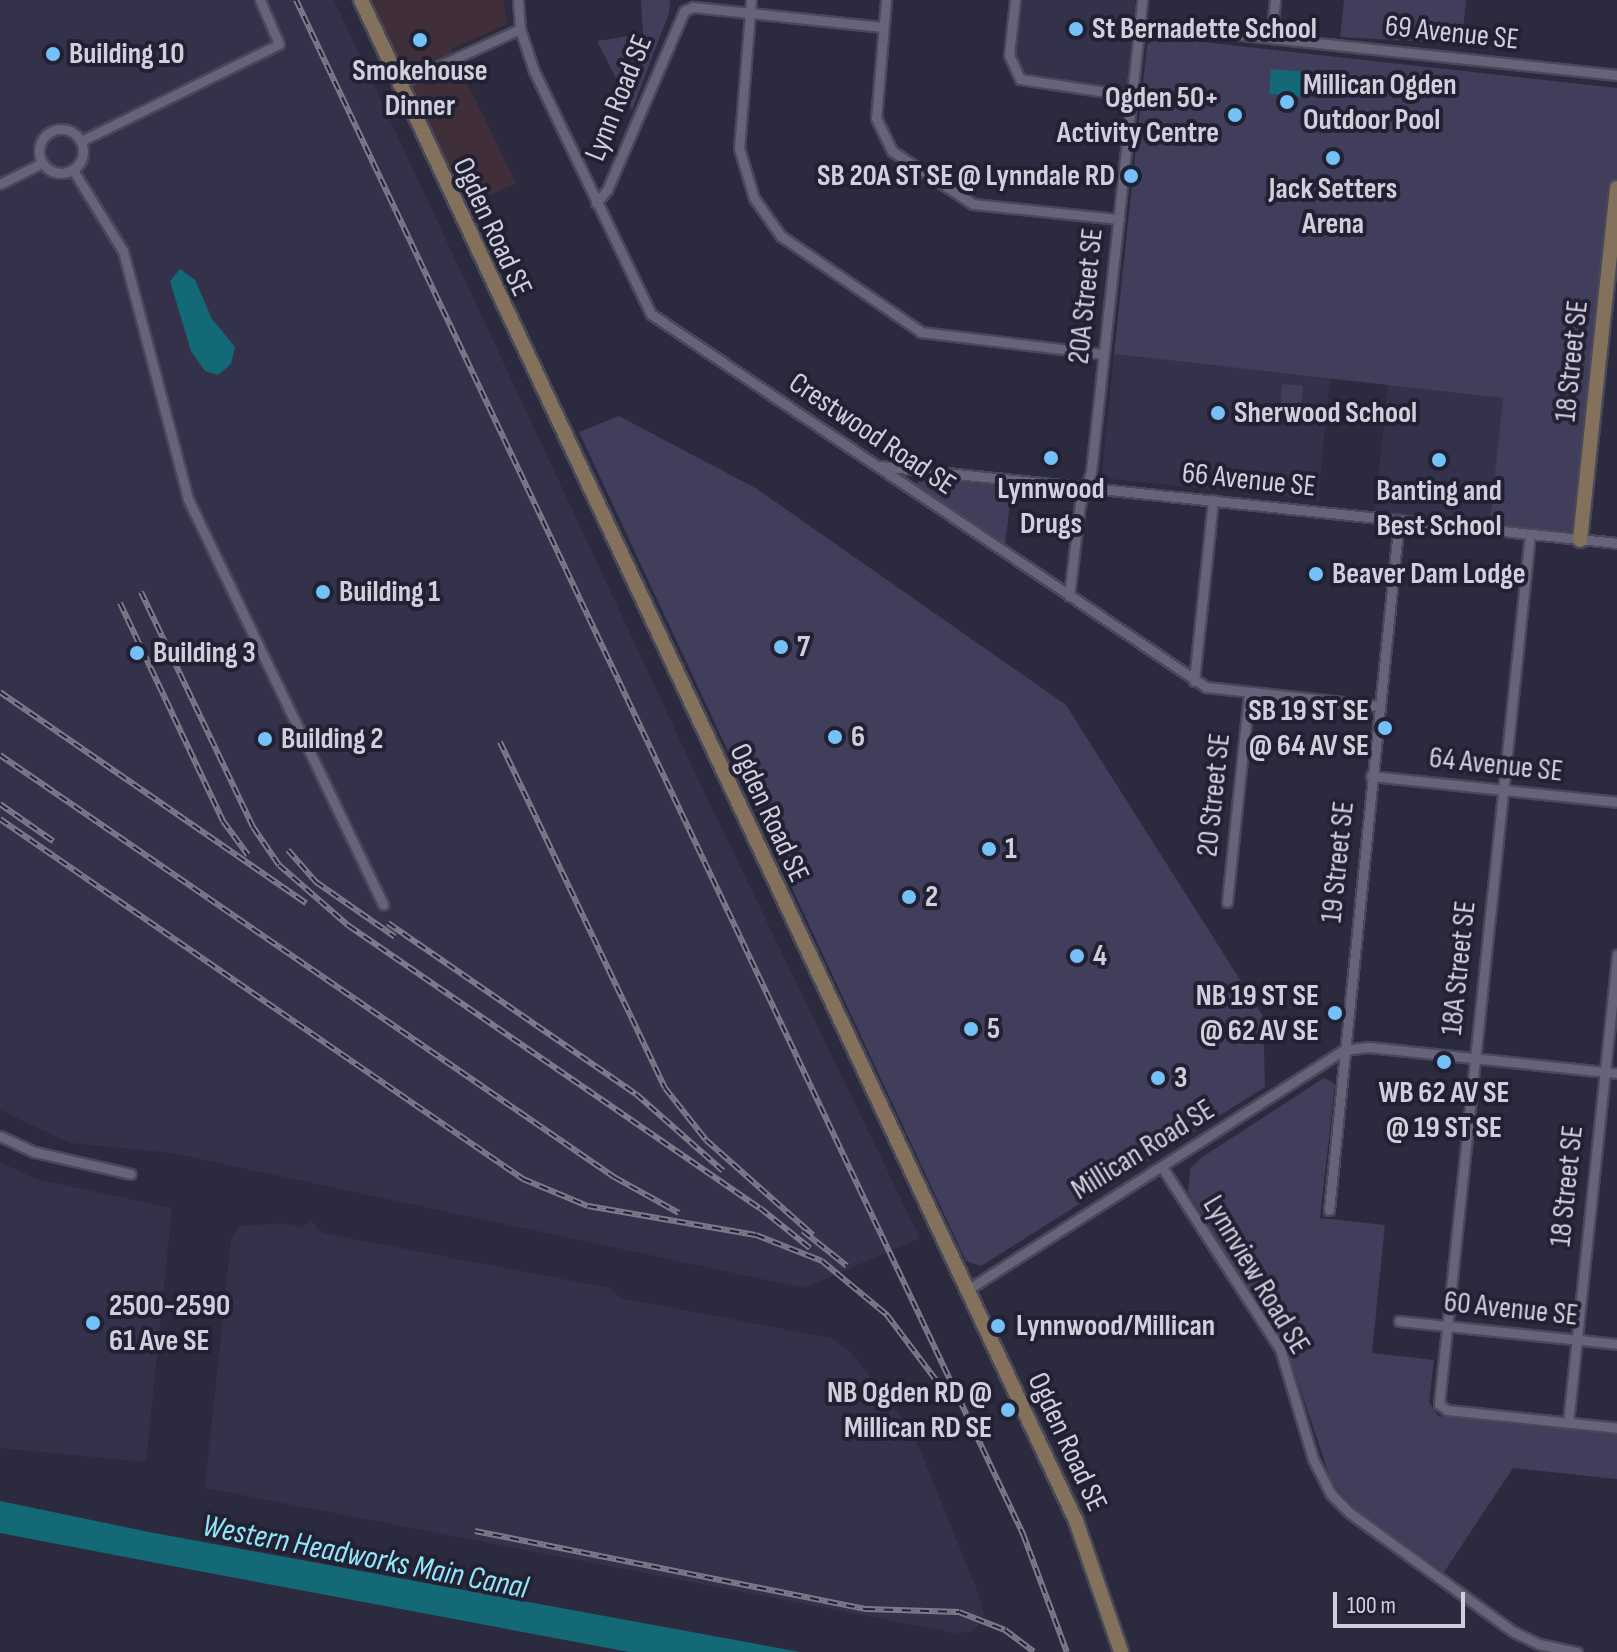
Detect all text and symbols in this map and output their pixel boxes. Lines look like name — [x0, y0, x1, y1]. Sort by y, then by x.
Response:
street label: 69 Avenue SE — [1383, 8, 1521, 58]
place label: St Bernadette School — [1092, 11, 1317, 47]
marker: St Bernadette School — [1067, 20, 1085, 38]
street label: Lynn Road SE — [578, 30, 660, 166]
marker: Smokehouse Dinner — [411, 31, 429, 49]
place label: Building 10 — [69, 36, 184, 72]
marker: Building 10 — [44, 45, 62, 63]
place label: Smokehouse Dinner — [352, 53, 488, 124]
place label: Millican Ogden Outdoor Pool — [1303, 67, 1457, 138]
place label: Ogden 50+ Activity Centre — [1057, 80, 1219, 150]
marker: Millican Ogden Outdoor Pool — [1278, 93, 1296, 111]
marker: Ogden 50+ Activity Centre — [1226, 106, 1244, 124]
marker: Jack Setters Arena — [1324, 149, 1342, 167]
street label: Ogden Road SE — [444, 152, 540, 302]
place label: SB 20A ST SE @ Lynndale RD — [817, 158, 1115, 194]
marker: SB 20A ST SE @ Lynndale RD — [1122, 167, 1140, 185]
place label: Jack Setters Arena — [1269, 171, 1397, 242]
street label: 20A Street SE — [1061, 226, 1111, 366]
street label: 18 Street SE — [1548, 299, 1596, 423]
street label: Crestwood Road SE — [782, 365, 962, 503]
place label: Sherwood School — [1234, 395, 1417, 431]
marker: Sherwood School — [1209, 404, 1227, 422]
marker: Lynnwood Drugs — [1042, 449, 1060, 467]
marker: Banting and Best School — [1430, 451, 1448, 469]
street label: 66 Avenue SE — [1180, 455, 1318, 505]
place label: Lynnwood Drugs — [997, 471, 1105, 542]
place label: Banting and Best School — [1376, 473, 1502, 544]
place label: Beaver Dam Lodge — [1332, 556, 1526, 592]
marker: Beaver Dam Lodge — [1307, 565, 1325, 583]
place label: Building 1 — [339, 574, 440, 610]
marker: Building 1 — [314, 583, 332, 601]
place label: 7 — [797, 629, 810, 665]
place label: Building 3 — [153, 635, 256, 671]
marker: 7 — [772, 638, 790, 656]
marker: Building 3 — [128, 644, 146, 662]
place label: SB 19 ST SE @ 64 AV SE — [1248, 693, 1369, 764]
place label: 6 — [851, 719, 865, 755]
marker: SB 19 ST SE @ 64 AV SE — [1376, 719, 1394, 737]
place label: Building 2 — [281, 721, 384, 757]
marker: 6 — [826, 728, 844, 746]
marker: Building 2 — [256, 730, 274, 748]
street label: 20 Street SE — [1190, 732, 1238, 858]
street label: Ogden Road SE — [721, 738, 817, 888]
street label: 64 Avenue SE — [1427, 740, 1565, 790]
street label: 19 Street SE — [1314, 800, 1362, 924]
place label: 1 — [1005, 831, 1017, 867]
marker: 1 — [980, 840, 998, 858]
place label: 2 — [925, 879, 938, 915]
marker: 2 — [900, 888, 918, 906]
street label: 18A Street SE — [1434, 899, 1484, 1037]
place label: 4 — [1093, 938, 1107, 974]
marker: 4 — [1068, 947, 1086, 965]
place label: NB 19 ST SE @ 62 AV SE — [1196, 978, 1319, 1048]
marker: NB 19 ST SE @ 62 AV SE — [1326, 1004, 1344, 1022]
place label: 5 — [987, 1011, 1000, 1047]
marker: 5 — [962, 1020, 980, 1038]
marker: WB 62 AV SE @ 19 ST SE — [1435, 1053, 1453, 1071]
place label: 3 — [1174, 1060, 1187, 1096]
marker: 3 — [1149, 1069, 1167, 1087]
place label: WB 62 AV SE @ 19 ST SE — [1378, 1075, 1510, 1146]
street label: Millican Road SE — [1065, 1092, 1221, 1208]
street label: 18 Street SE — [1543, 1124, 1591, 1248]
street label: Lynnview Road SE — [1195, 1189, 1317, 1361]
street label: 60 Avenue SE — [1442, 1284, 1580, 1334]
place label: 2500-2590 61 Ave SE — [109, 1288, 230, 1358]
place label: Lynnwood/Millican — [1016, 1308, 1215, 1344]
marker: 2500-2590 61 Ave SE — [84, 1314, 102, 1332]
marker: Lynnwood/Millican — [987, 1315, 1009, 1337]
street label: Ogden Road SE — [1019, 1367, 1115, 1517]
place label: NB Ogden RD @ Millican RD SE — [827, 1375, 992, 1446]
marker: NB Ogden RD @ Millican RD SE — [999, 1401, 1017, 1419]
water label: Western Headworks Main Canal — [199, 1508, 531, 1608]
scale bar — [1337, 1576, 1469, 1626]
text: 100 m — [1347, 1591, 1396, 1620]

